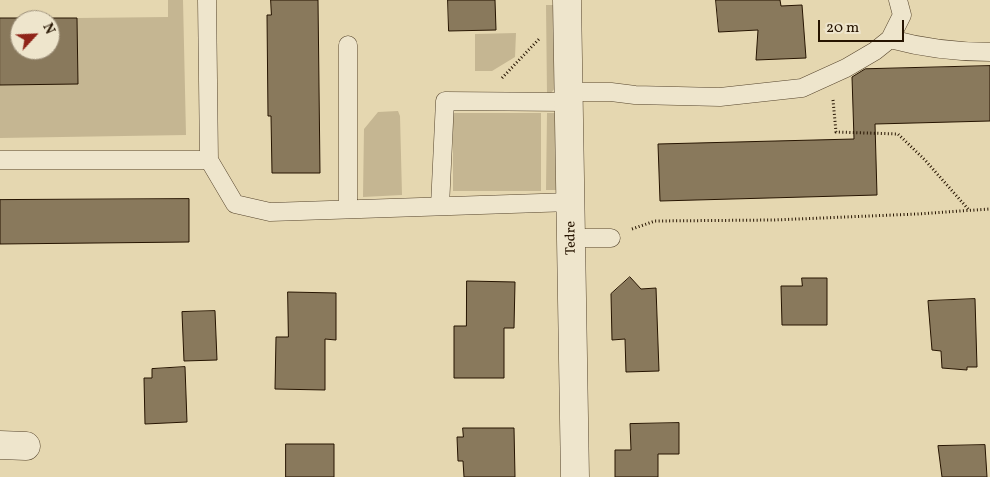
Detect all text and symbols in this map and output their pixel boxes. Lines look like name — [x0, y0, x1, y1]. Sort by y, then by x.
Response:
north arrow — [10, 10, 60, 60]
scale bar — [820, 10, 906, 42]
text: 20 m — [826, 18, 859, 39]
text: N — [37, 20, 59, 37]
street label: Tedre — [563, 221, 581, 255]

